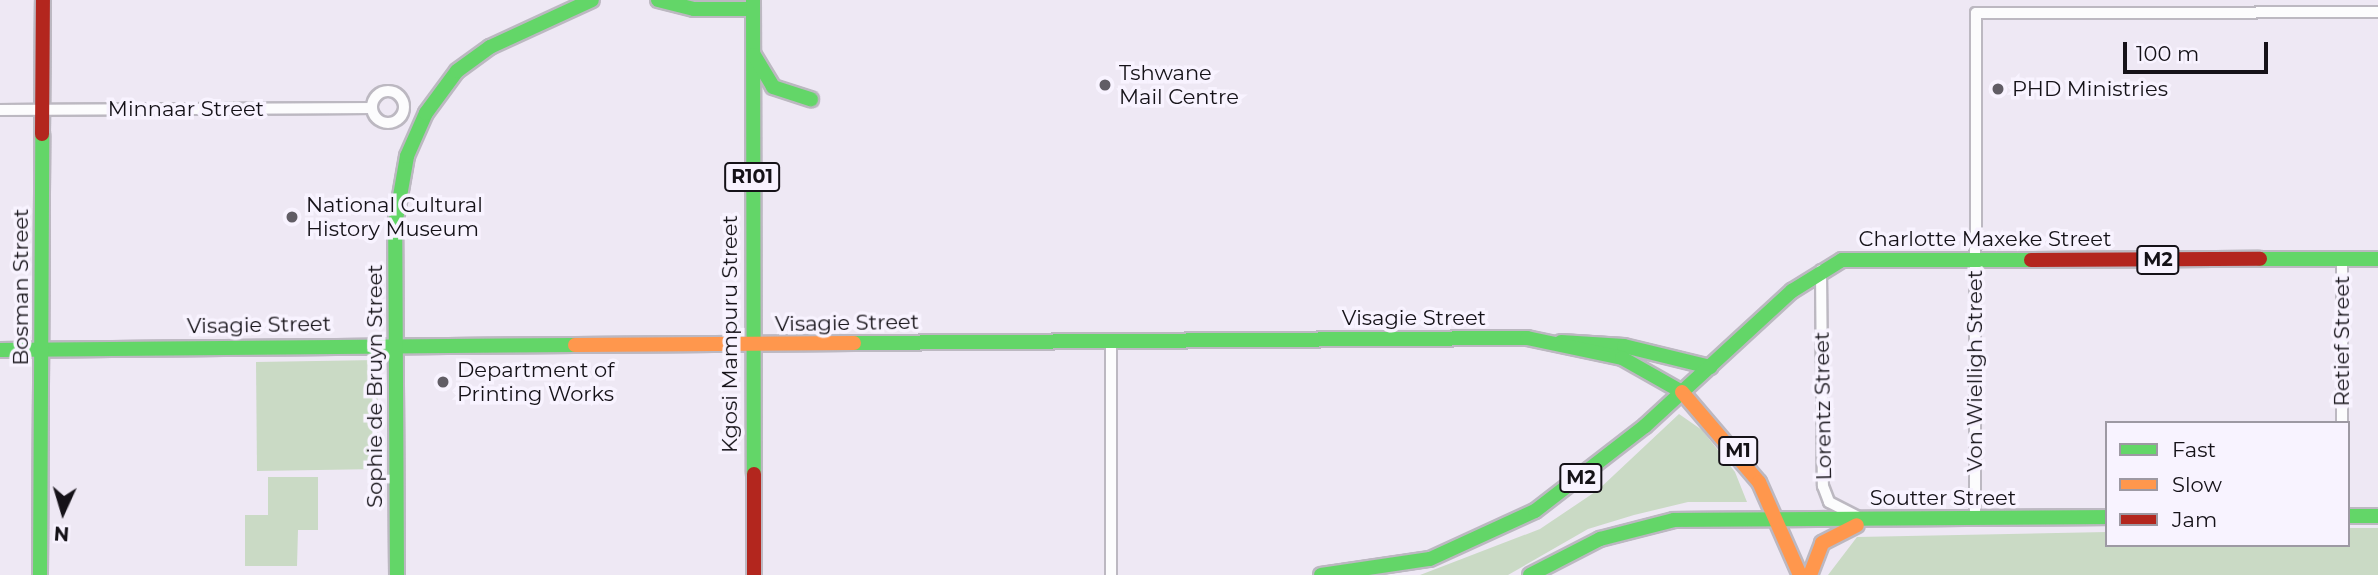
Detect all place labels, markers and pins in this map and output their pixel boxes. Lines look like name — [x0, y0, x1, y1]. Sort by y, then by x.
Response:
place label: Tshwane Mail Centre — [1119, 60, 1239, 110]
place label: PHD Ministries — [2012, 76, 2168, 102]
marker: Tshwane Mail Centre — [1097, 77, 1113, 93]
marker: PHD Ministries — [1990, 81, 2006, 97]
place label: National Cultural History Museum — [306, 192, 483, 242]
marker: National Cultural History Museum — [284, 209, 300, 225]
place label: Department of Printing Works — [457, 357, 614, 407]
marker: Department of Printing Works — [435, 374, 451, 390]

